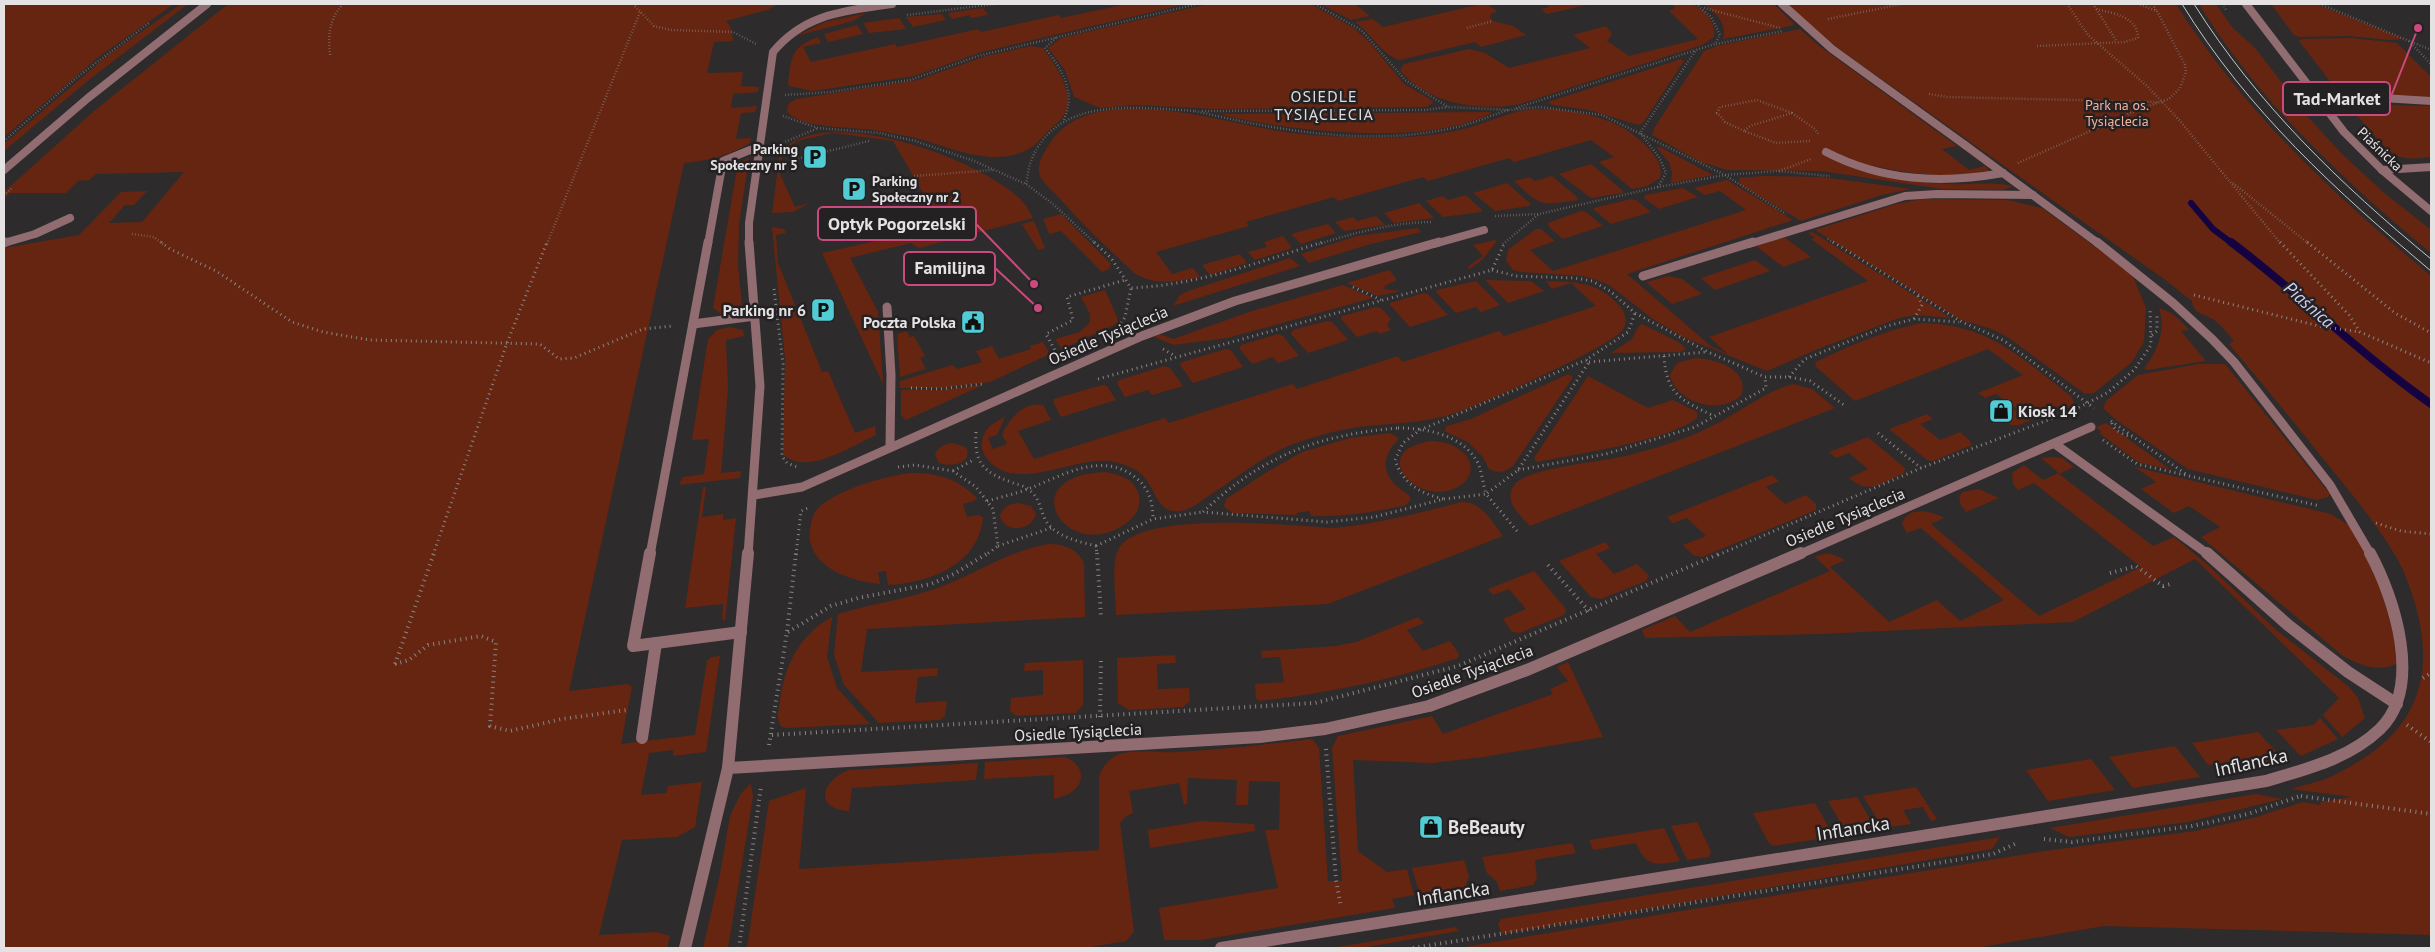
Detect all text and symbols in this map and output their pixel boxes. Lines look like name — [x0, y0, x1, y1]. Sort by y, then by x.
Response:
callout: Tad-Market — [2283, 82, 2390, 115]
district label: OSIEDLE TYSIĄCLECIA — [1274, 86, 1374, 124]
text: Tad-Market — [2293, 87, 2381, 110]
park label: Park na os. Tysiąclecia — [2085, 96, 2149, 130]
street label: Piaśnicka — [2354, 123, 2406, 175]
place label: Parking Społeczny nr 5 — [710, 140, 798, 174]
parking icon: Parking Społeczny nr 5 — [802, 144, 828, 170]
place label: Parking Społeczny nr 2 — [872, 172, 960, 206]
parking icon: Parking Społeczny nr 2 — [841, 176, 867, 202]
callout: Optyk Pogorzelski — [818, 207, 976, 240]
text: Optyk Pogorzelski — [828, 212, 966, 235]
callout: Familijna — [904, 252, 995, 285]
text: Familijna — [914, 256, 986, 279]
water label: Piaśnica — [2279, 276, 2340, 333]
parking icon: Parking nr 6 — [810, 297, 836, 323]
place label: Parking nr 6 — [723, 300, 806, 320]
street label: Osiedle Tysiąclecia — [1045, 301, 1171, 369]
public building icon: Poczta Polska — [960, 309, 986, 335]
place label: Poczta Polska — [863, 312, 956, 332]
shop icon: Kiosk 14 — [1988, 398, 2014, 424]
place label: Kiosk 14 — [2018, 401, 2077, 421]
street label: Osiedle Tysiąclecia — [1782, 483, 1908, 551]
street label: Osiedle Tysiąclecia — [1409, 640, 1535, 702]
street label: Osiedle Tysiąclecia — [1014, 719, 1142, 745]
street label: Inflancka — [2212, 743, 2290, 781]
street label: Inflancka — [1815, 810, 1891, 846]
shop icon: BeBeauty — [1418, 814, 1444, 840]
place label: BeBeauty — [1448, 815, 1526, 839]
street label: Inflancka — [1415, 875, 1491, 911]

